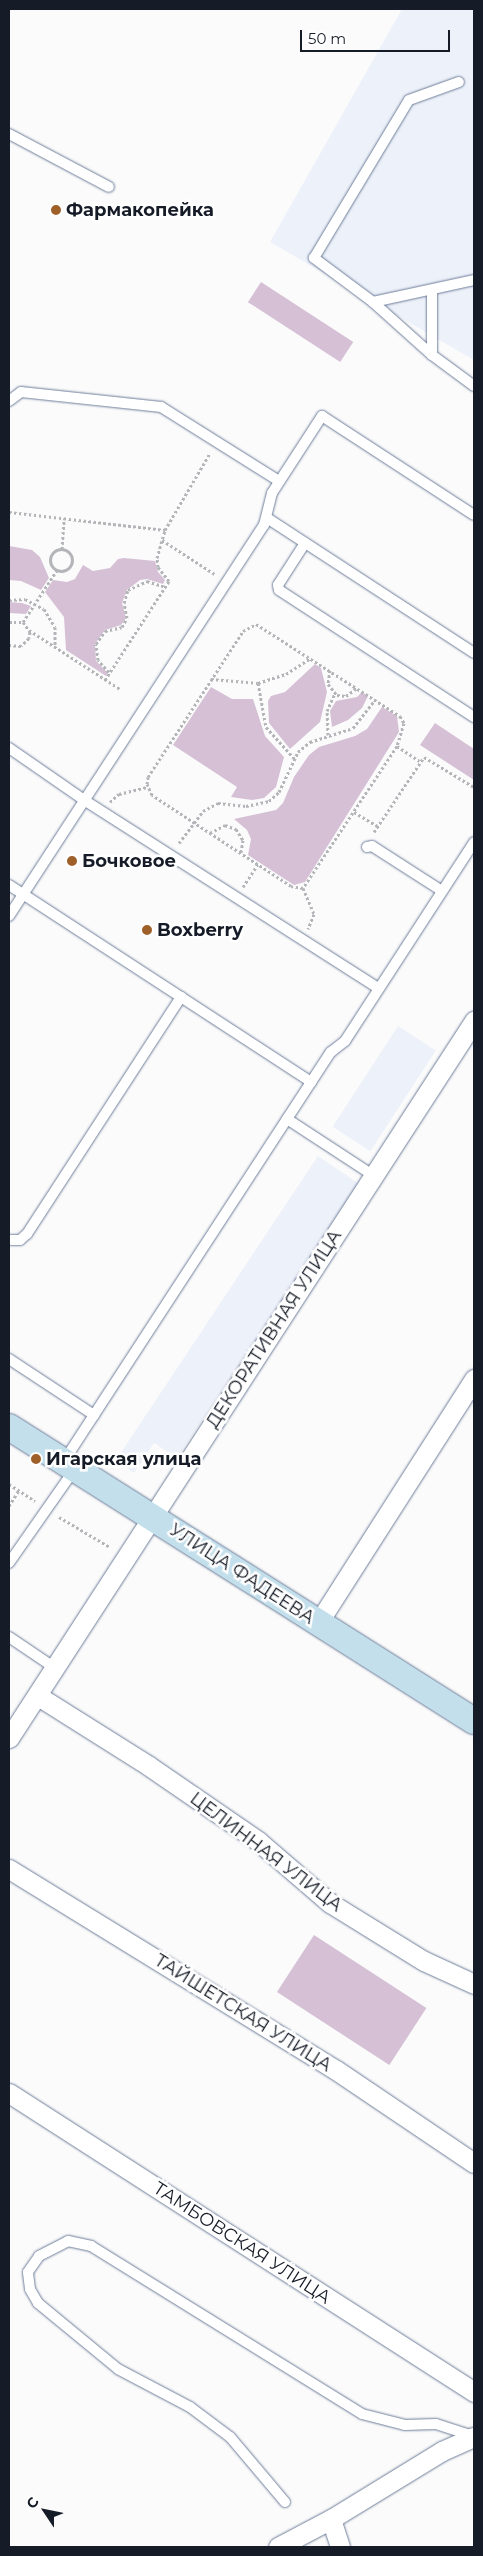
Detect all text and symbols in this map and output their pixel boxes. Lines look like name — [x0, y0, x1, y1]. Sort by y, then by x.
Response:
scale bar — [303, 20, 453, 52]
text: 50 m — [308, 29, 346, 48]
place label: Фармакопейка — [66, 199, 214, 221]
marker: Фармакопейка — [50, 204, 62, 216]
place label: Бочковое — [82, 850, 176, 872]
marker: Бочковое — [66, 855, 78, 867]
place label: Boxberry — [157, 919, 243, 941]
marker: Boxberry — [141, 924, 153, 936]
street label: ДЕКОРАТИВНАЯ УЛИЦА — [202, 1226, 346, 1432]
place label: Игарская улица — [46, 1448, 201, 1470]
marker: Игарская улица — [30, 1453, 42, 1465]
street label: УЛИЦА ФАДЕЕВА — [166, 1519, 318, 1629]
street label: ЦЕЛИННАЯ УЛИЦА — [186, 1788, 346, 1916]
street label: ТАЙШЕТСКАЯ УЛИЦА — [150, 1950, 336, 2076]
street label: ТАМБОВСКАЯ УЛИЦА — [149, 2177, 335, 2309]
north arrow — [20, 2486, 70, 2536]
text: С — [22, 2493, 43, 2512]

